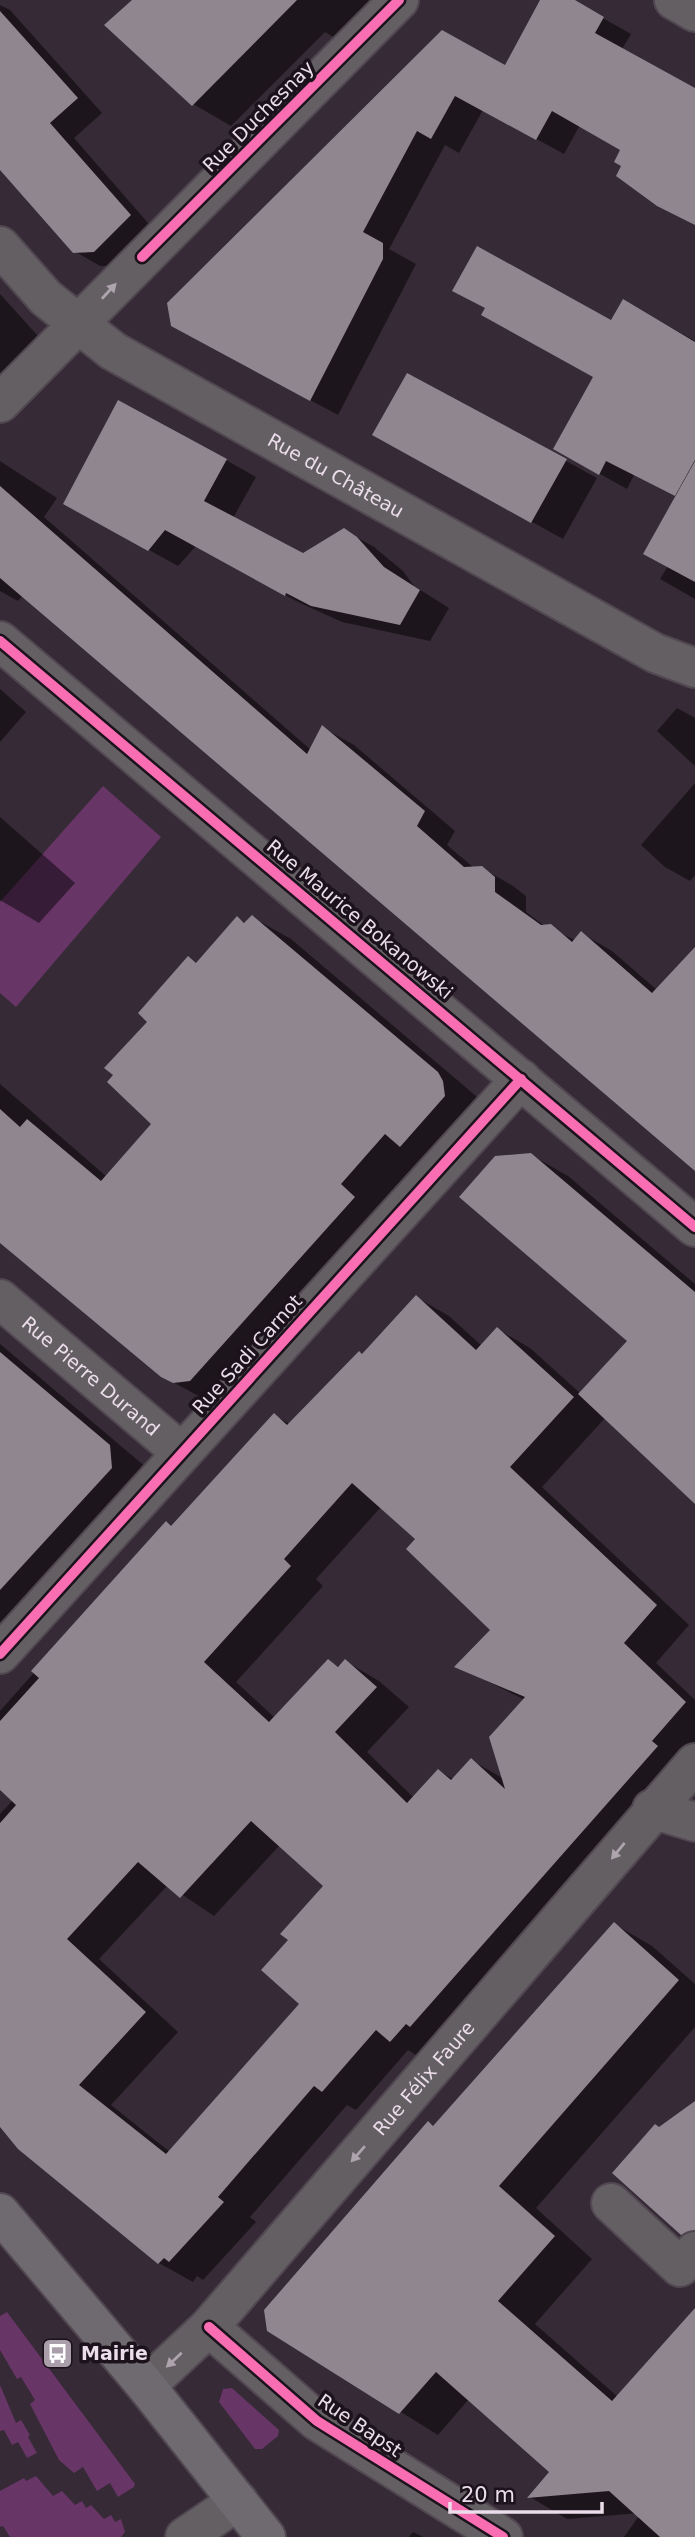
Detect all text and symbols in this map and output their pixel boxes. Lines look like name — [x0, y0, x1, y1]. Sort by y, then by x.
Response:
street label: Rue Duchesnay — [198, 56, 318, 176]
one-way arrow — [100, 283, 116, 300]
street label: Rue du Château — [264, 429, 408, 522]
street label: Rue Maurice Bokanowski — [263, 835, 457, 1003]
street label: Rue Sadi Carnot — [188, 1290, 306, 1418]
street label: Rue Pierre Durand — [18, 1312, 164, 1440]
one-way arrow — [611, 1843, 626, 1860]
street label: Rue Félix Faure — [368, 2016, 479, 2140]
one-way arrow — [350, 2145, 366, 2163]
bus stop icon: Mairie — [41, 2336, 75, 2370]
place label: Mairie — [81, 2342, 148, 2364]
one-way arrow — [166, 2351, 183, 2367]
street label: Rue Bapst — [314, 2389, 406, 2461]
scale bar — [450, 2470, 602, 2514]
text: 20 m — [461, 2483, 515, 2507]

